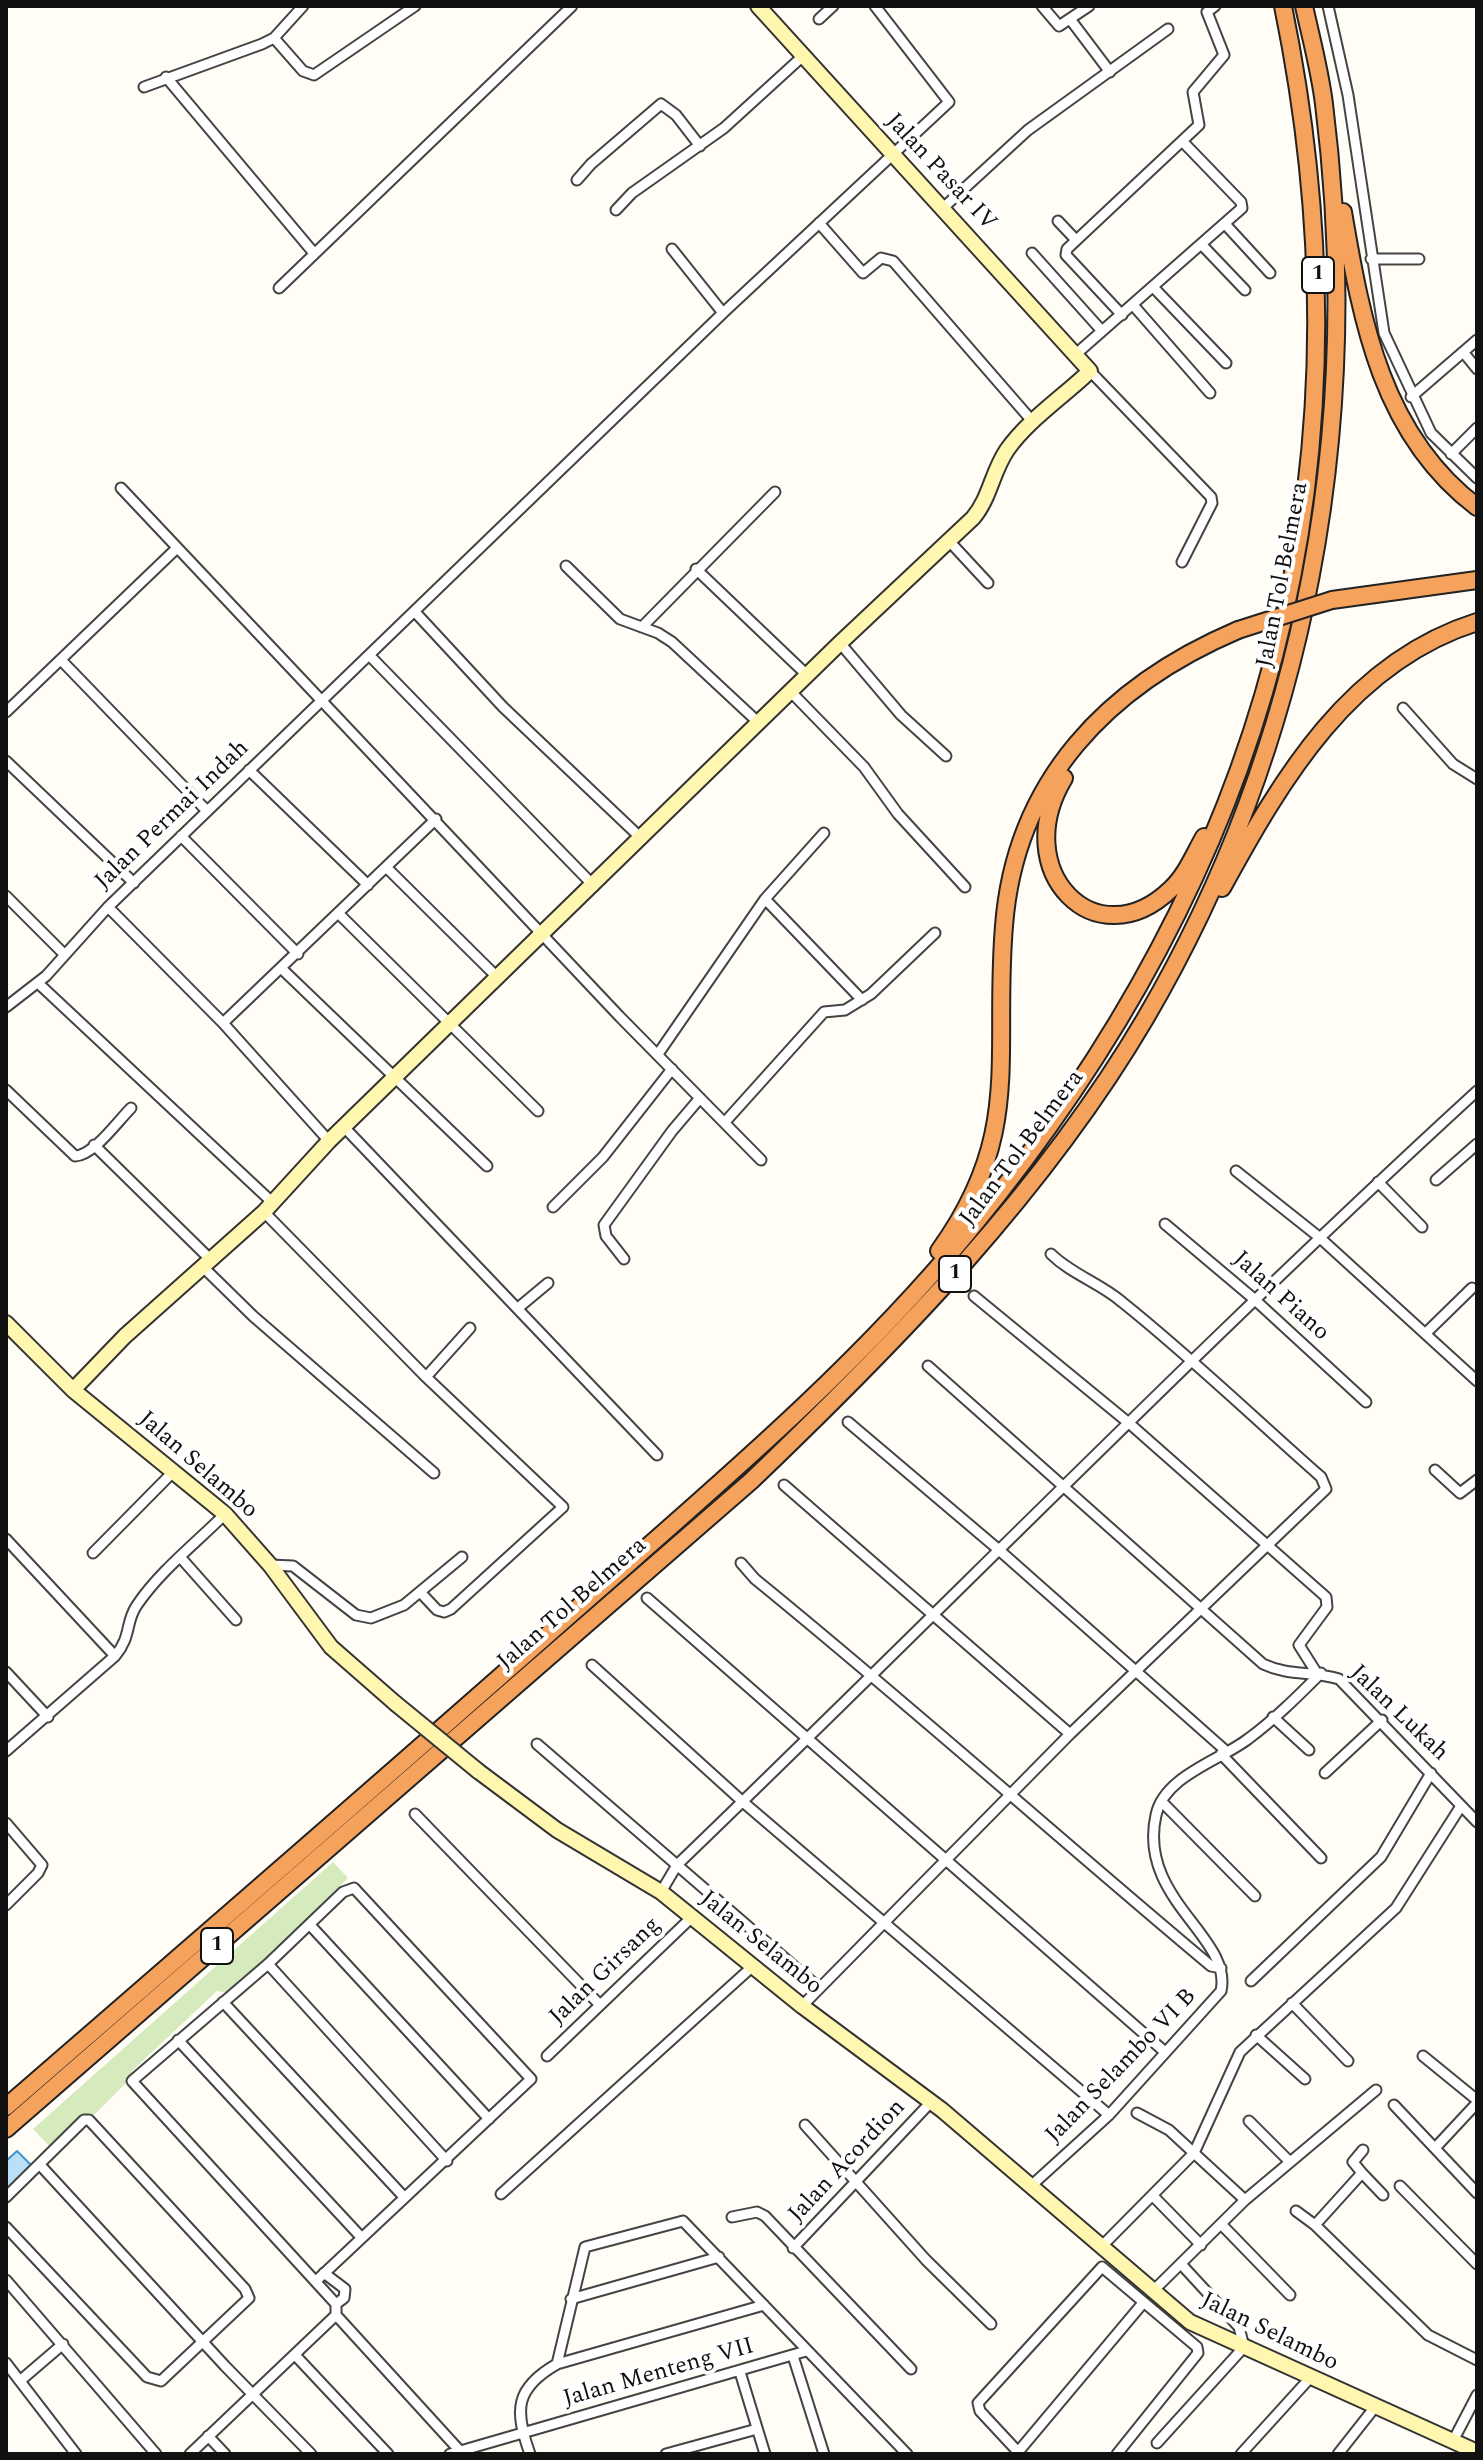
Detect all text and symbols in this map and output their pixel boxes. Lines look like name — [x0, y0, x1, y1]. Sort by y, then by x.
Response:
street label: Jalan Pasar IV — [878, 108, 1002, 238]
road number: 1 — [1302, 257, 1334, 293]
street label: Jalan Tol Belmera — [1252, 480, 1316, 670]
street label: Jalan Permai Indah — [90, 735, 256, 897]
street label: Jalan Tol Belmera — [955, 1065, 1091, 1233]
street label: Jalan Piano — [1226, 1246, 1334, 1348]
road number: 1 — [939, 1256, 971, 1292]
street label: Jalan Selambo — [131, 1406, 263, 1526]
street label: Jalan Tol Belmera — [492, 1532, 654, 1678]
street label: Jalan Lukah — [1343, 1660, 1453, 1768]
street label: Jalan Selambo — [693, 1886, 827, 2002]
street label: Jalan Girsang — [544, 1912, 668, 2032]
road number: 1 — [201, 1928, 233, 1964]
street label: Jalan Selambo VI B — [1041, 1983, 1203, 2151]
street label: Jalan Acordion — [783, 2094, 913, 2230]
street label: Jalan Selambo — [1195, 2287, 1343, 2379]
street label: Jalan Menteng VII — [560, 2333, 758, 2415]

